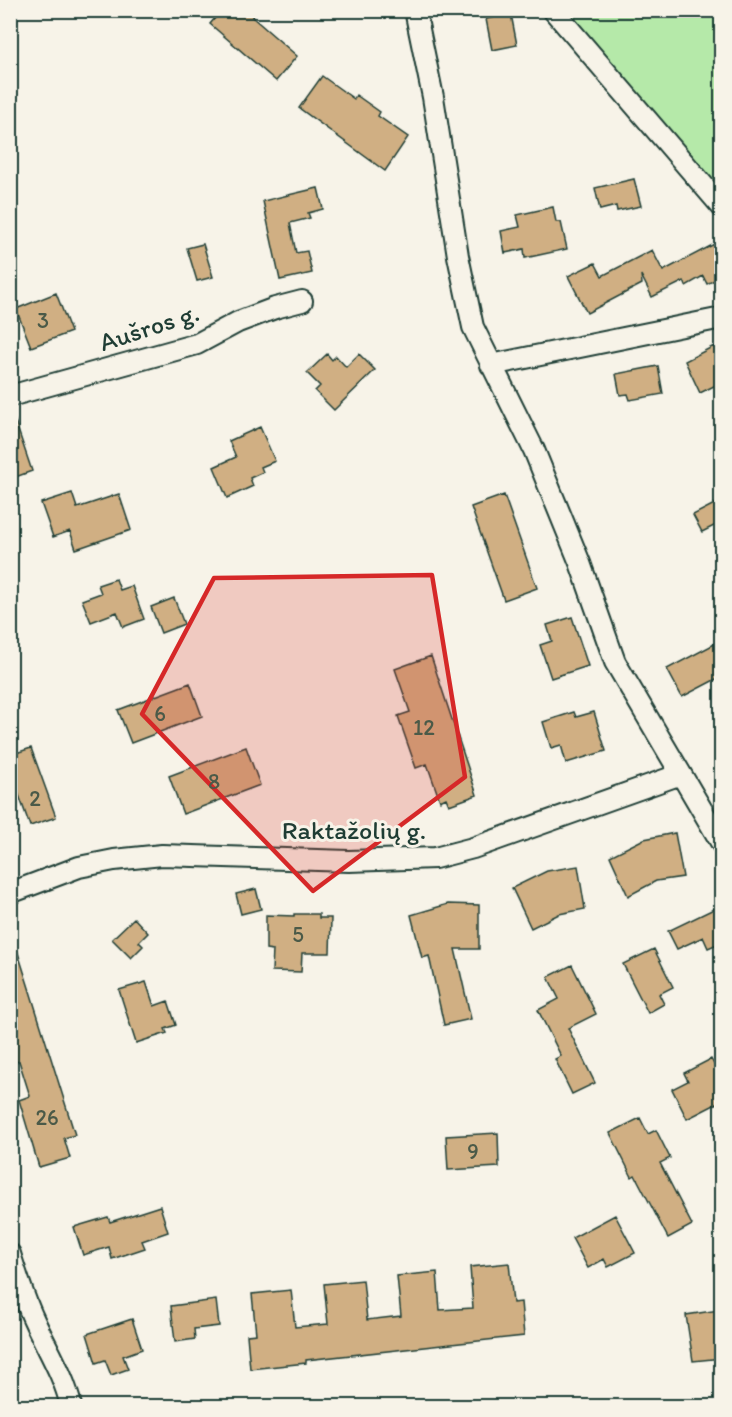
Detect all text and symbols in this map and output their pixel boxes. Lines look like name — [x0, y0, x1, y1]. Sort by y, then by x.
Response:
street label: Aušros g. — [95, 296, 203, 358]
house number: 3 — [37, 307, 49, 334]
house number: 6 — [154, 700, 166, 727]
house number: 12 — [413, 714, 435, 741]
house number: 8 — [208, 768, 220, 795]
house number: 2 — [29, 785, 41, 812]
street label: Raktažolių g. — [282, 814, 426, 846]
house number: 5 — [292, 921, 304, 948]
house number: 26 — [35, 1104, 59, 1131]
house number: 9 — [467, 1138, 479, 1165]

